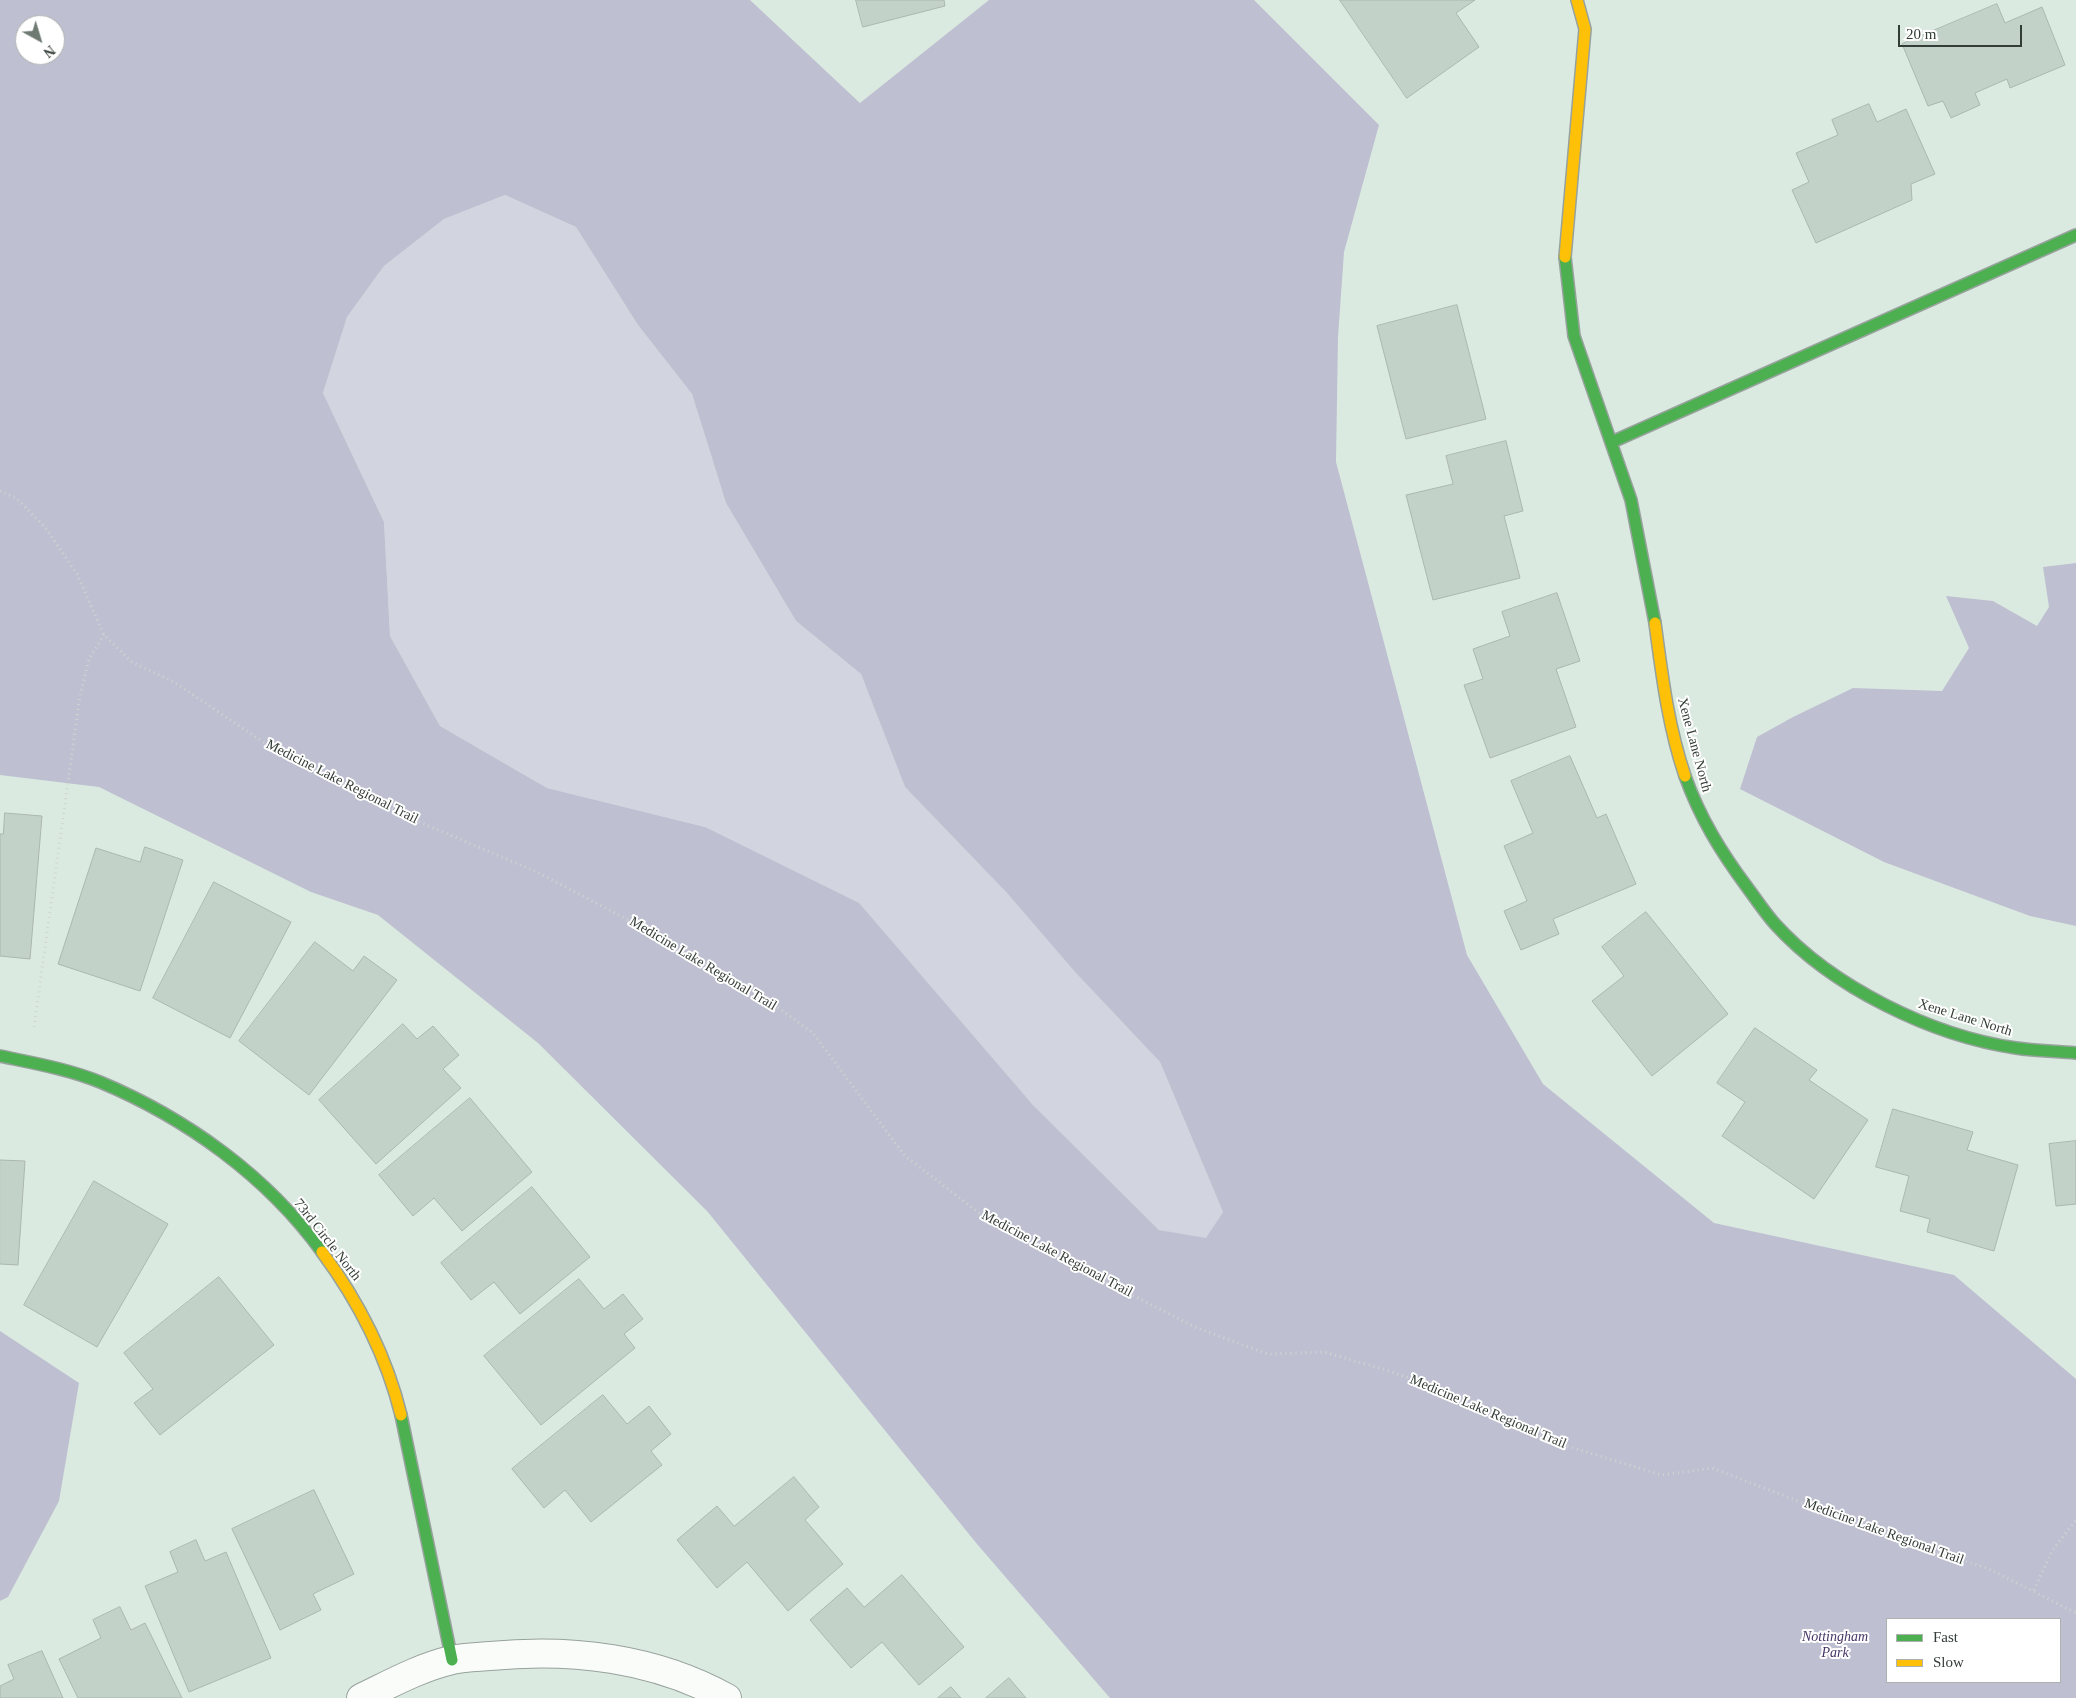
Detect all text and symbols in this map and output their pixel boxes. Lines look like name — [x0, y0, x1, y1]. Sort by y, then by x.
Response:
north arrow — [15, 15, 65, 65]
scale bar — [1901, 15, 2025, 47]
text: 20 m — [1906, 26, 1936, 42]
text: N — [40, 42, 58, 60]
street label: Xene Lane North — [1673, 696, 1715, 794]
street label: Medicine Lake Regional Trail — [263, 736, 421, 828]
street label: Medicine Lake Regional Trail — [626, 913, 780, 1015]
street label: Xene Lane North — [1916, 996, 2014, 1040]
street label: 73rd Circle North — [290, 1196, 364, 1284]
street label: Medicine Lake Regional Trail — [979, 1207, 1135, 1301]
street label: Medicine Lake Regional Trail — [1407, 1371, 1569, 1453]
street label: Medicine Lake Regional Trail — [1802, 1495, 1966, 1569]
legend — [1886, 1618, 2061, 1683]
park label: Nottingham Park — [1802, 1629, 1868, 1661]
text: Fast — [1933, 1629, 1958, 1645]
text: Slow — [1933, 1654, 1964, 1670]

